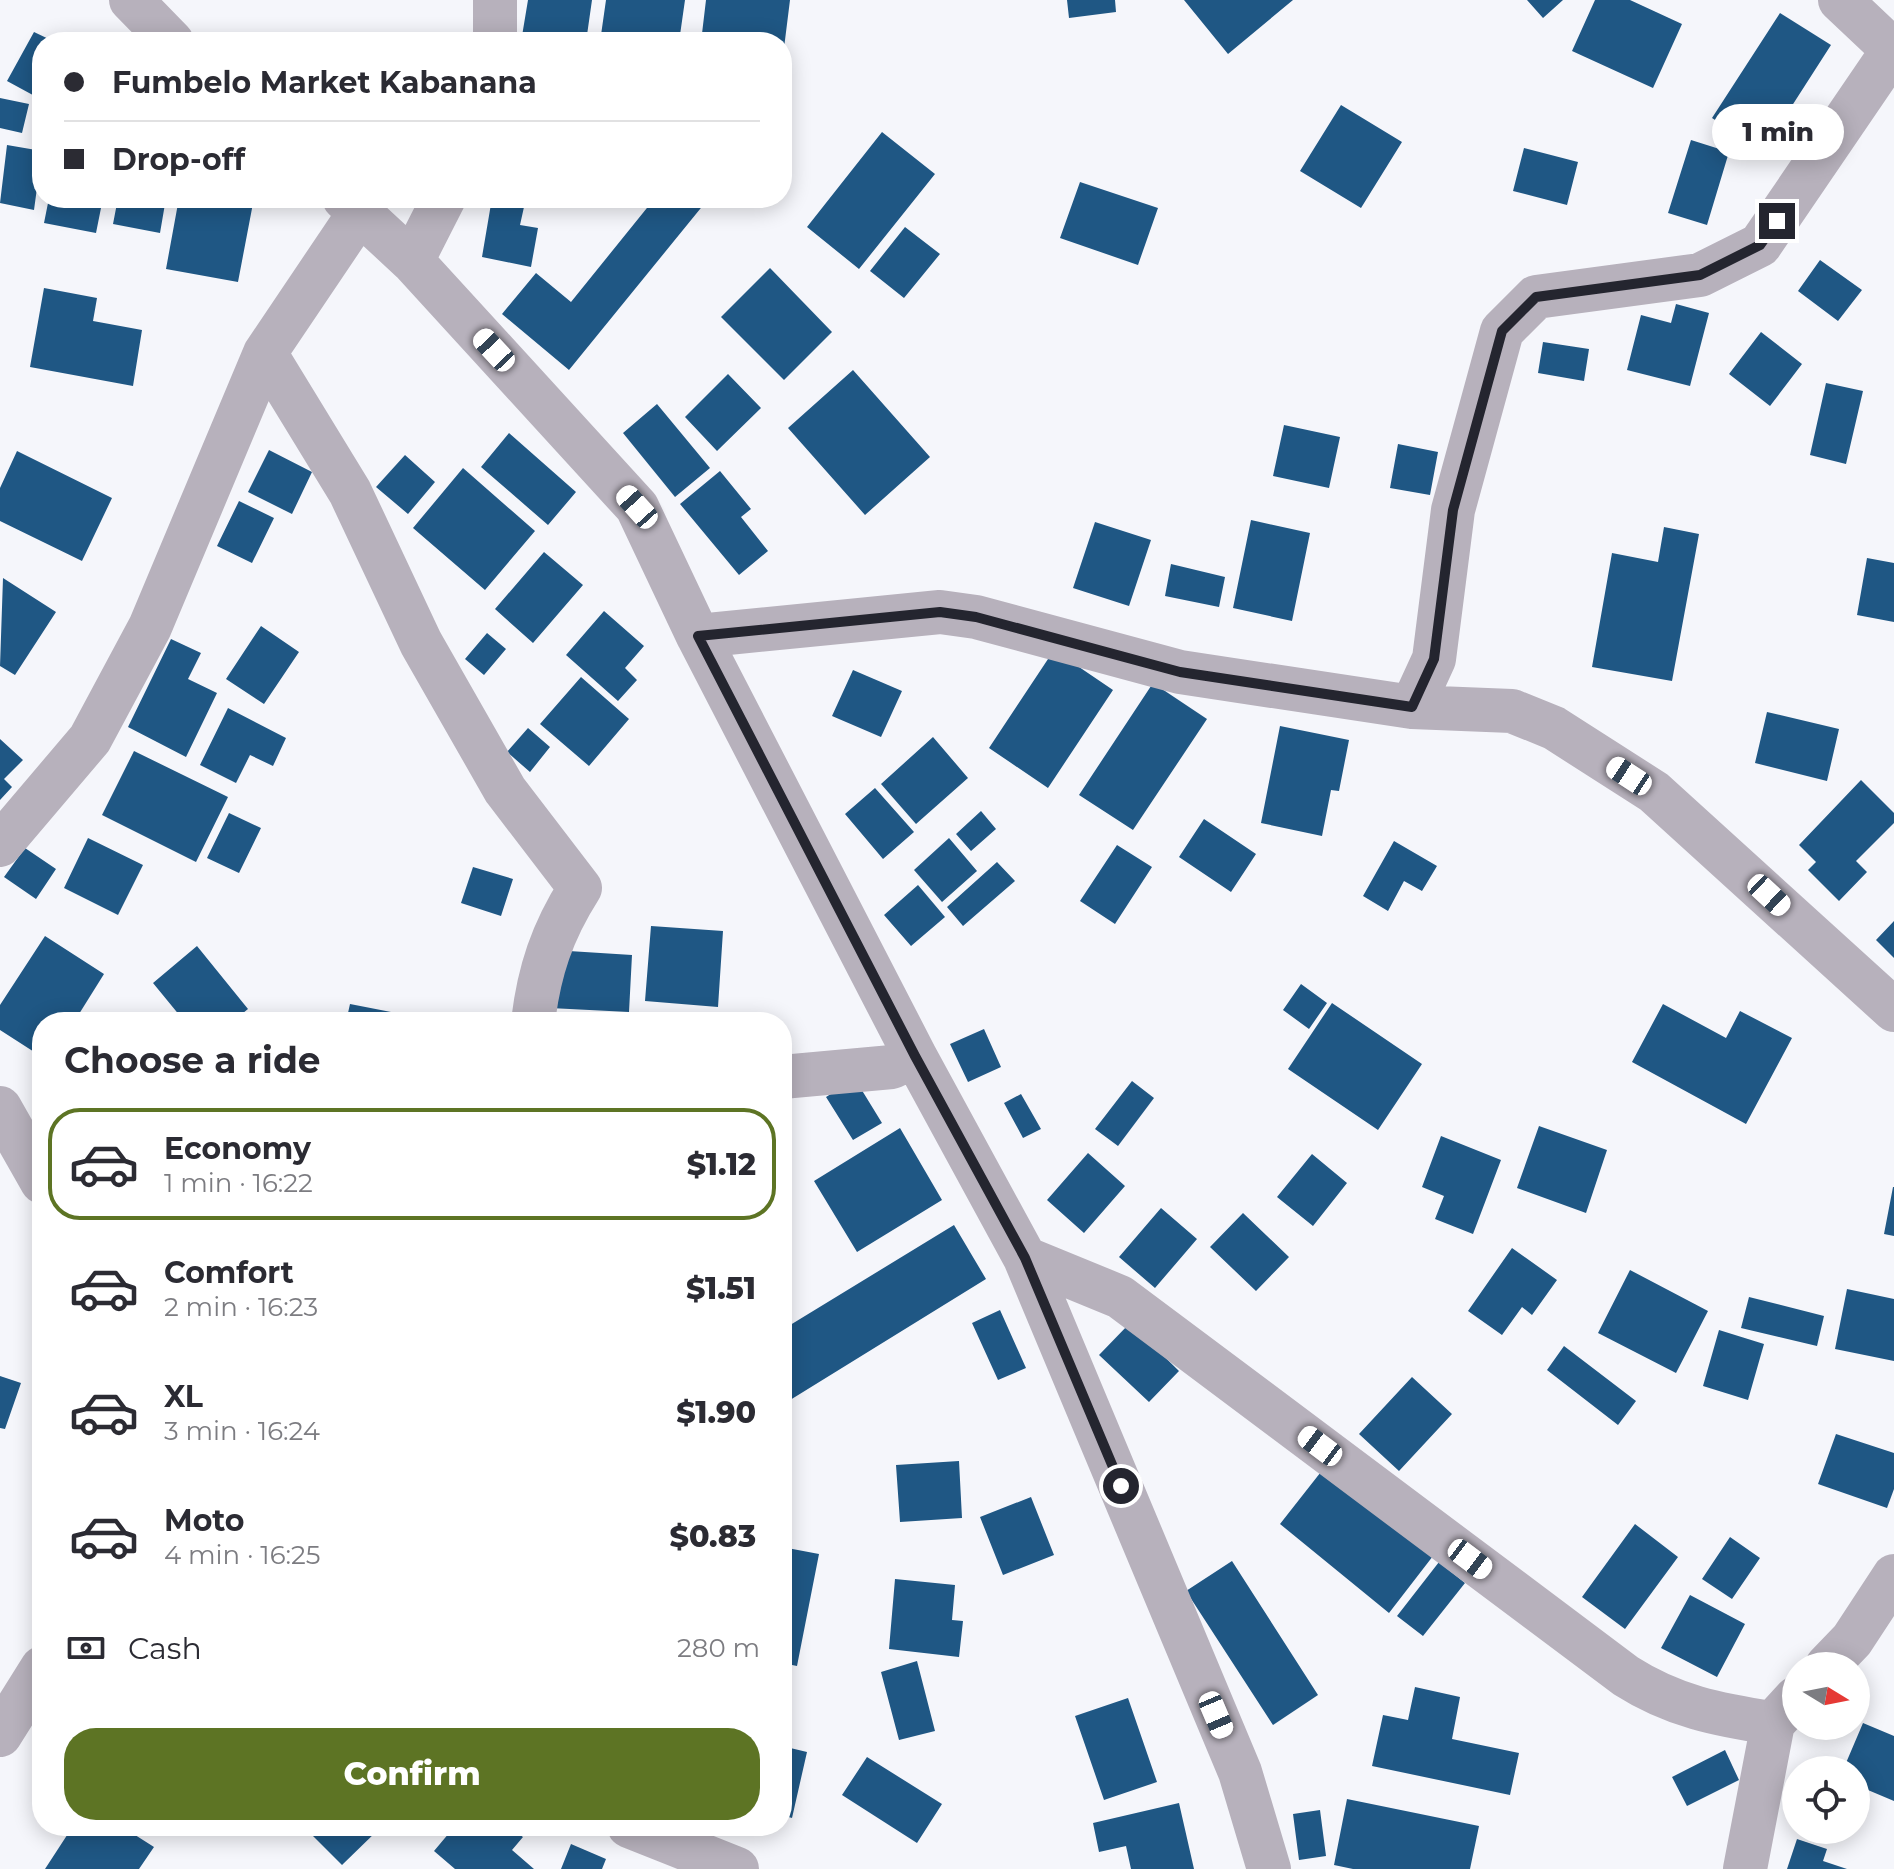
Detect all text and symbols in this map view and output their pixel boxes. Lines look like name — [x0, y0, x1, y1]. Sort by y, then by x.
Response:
text: Fumbelo Market Kabanana — [112, 64, 537, 101]
callout: 1 min — [1711, 105, 1843, 161]
text: 1 min — [1742, 116, 1814, 148]
text: Drop-off — [112, 141, 245, 178]
route end — [1759, 203, 1795, 239]
car — [469, 324, 519, 376]
car — [612, 481, 662, 533]
car — [1602, 753, 1656, 799]
car — [1743, 870, 1795, 920]
text: Choose a ride — [64, 1038, 321, 1082]
icon: car — [68, 1128, 140, 1200]
text: Economy — [164, 1130, 311, 1167]
text: $1.12 — [687, 1146, 756, 1183]
text: 1 min · 16:22 — [164, 1167, 313, 1199]
icon: car — [68, 1252, 140, 1324]
text: Comfort — [164, 1254, 294, 1291]
text: $1.51 — [686, 1270, 756, 1307]
text: 2 min · 16:23 — [164, 1291, 318, 1323]
icon: car — [68, 1376, 140, 1448]
text: XL — [164, 1378, 203, 1415]
text: $1.90 — [676, 1394, 756, 1431]
text: 3 min · 16:24 — [164, 1415, 320, 1447]
car — [1294, 1422, 1346, 1470]
route start — [1103, 1468, 1139, 1504]
icon: car — [68, 1500, 140, 1572]
text: Moto — [164, 1502, 245, 1539]
text: $0.83 — [670, 1518, 756, 1555]
car — [1444, 1535, 1496, 1583]
text: 4 min · 16:25 — [164, 1539, 321, 1571]
icon: cash — [64, 1626, 108, 1670]
text: Cash — [128, 1630, 202, 1667]
text: 280 m — [677, 1632, 760, 1664]
north arrow — [1782, 1652, 1870, 1740]
map controls — [1782, 1652, 1870, 1844]
car — [1196, 1688, 1236, 1742]
button: Confirm — [64, 1728, 760, 1820]
button: locate — [1782, 1756, 1870, 1844]

